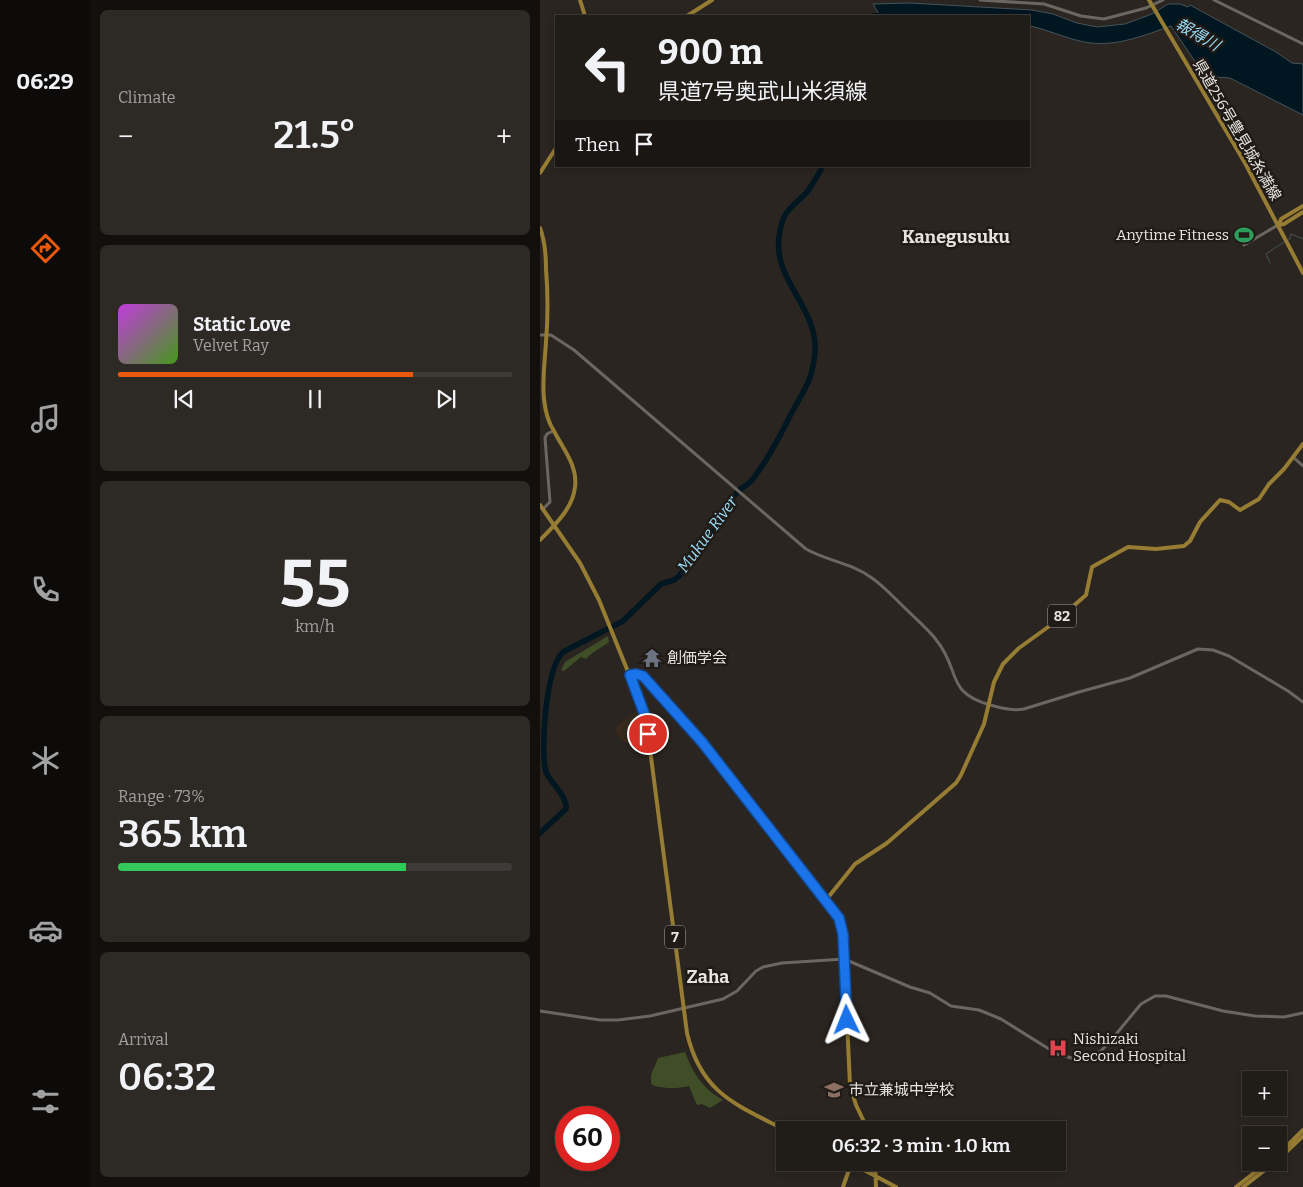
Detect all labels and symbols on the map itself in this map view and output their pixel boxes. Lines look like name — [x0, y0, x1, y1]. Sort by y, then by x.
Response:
water label: 報得川 — [1172, 14, 1225, 56]
street label: 県道256号豊見城糸満線 — [1189, 56, 1285, 204]
sports icon: Anytime Fitness — [1233, 224, 1255, 246]
district label: Kanegusuku — [902, 226, 1011, 248]
place label: Anytime Fitness — [1116, 226, 1229, 244]
water label: Mukue River — [673, 491, 742, 576]
road number: 82 — [1048, 604, 1076, 628]
temple icon: 創価学会 — [641, 647, 663, 669]
place label: 創価学会 — [667, 649, 727, 667]
pin — [627, 713, 669, 755]
road number: 7 — [665, 926, 685, 949]
district label: Zaha — [687, 966, 729, 988]
position arrow — [820, 993, 872, 1045]
place label: Nishizaki Second Hospital — [1073, 1030, 1186, 1065]
hospital icon: Nishizaki Second Hospital — [1047, 1037, 1069, 1059]
school or university icon: 市立兼城中学校 — [823, 1079, 845, 1101]
place label: 市立兼城中学校 — [849, 1081, 954, 1099]
speed limit sign: 60 — [555, 1106, 620, 1171]

